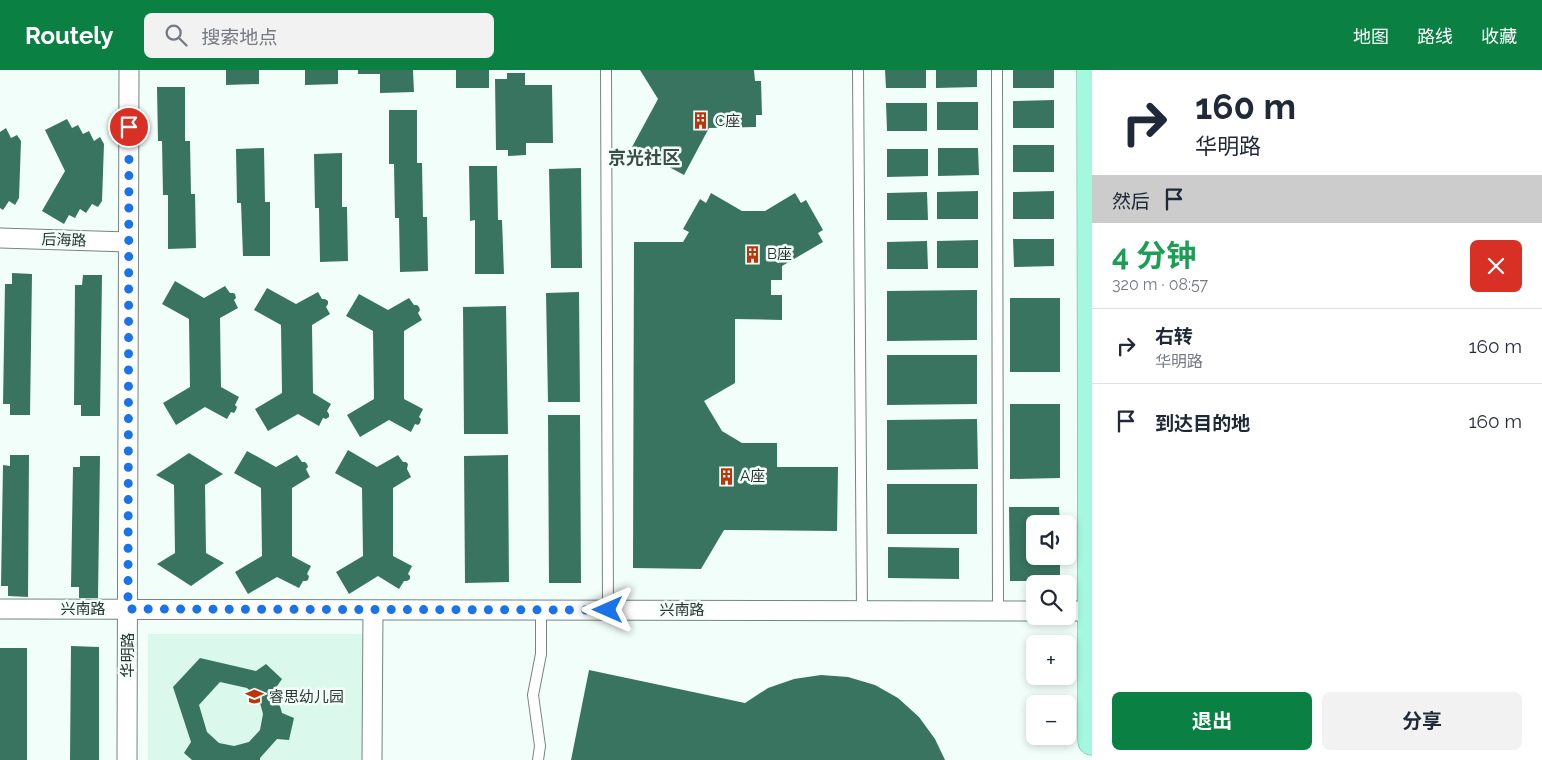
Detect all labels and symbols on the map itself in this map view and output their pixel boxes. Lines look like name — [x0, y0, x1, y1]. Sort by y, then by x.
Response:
pin — [108, 106, 150, 148]
building icon: C座 — [691, 111, 711, 131]
place label: C座 — [715, 112, 740, 130]
district label: 京光社区 — [608, 147, 680, 168]
street label: 后海路 — [41, 230, 87, 250]
building icon: B座 — [743, 244, 763, 264]
place label: B座 — [767, 245, 792, 263]
building icon: A座 — [716, 466, 736, 486]
place label: A座 — [740, 467, 765, 485]
position arrow — [581, 583, 633, 635]
street label: 兴南路 — [60, 600, 106, 618]
street label: 兴南路 — [659, 601, 705, 619]
street label: 华明路 — [119, 632, 137, 678]
school or university icon: 睿思幼儿园 — [245, 687, 265, 707]
place label: 睿思幼儿园 — [269, 688, 344, 706]

